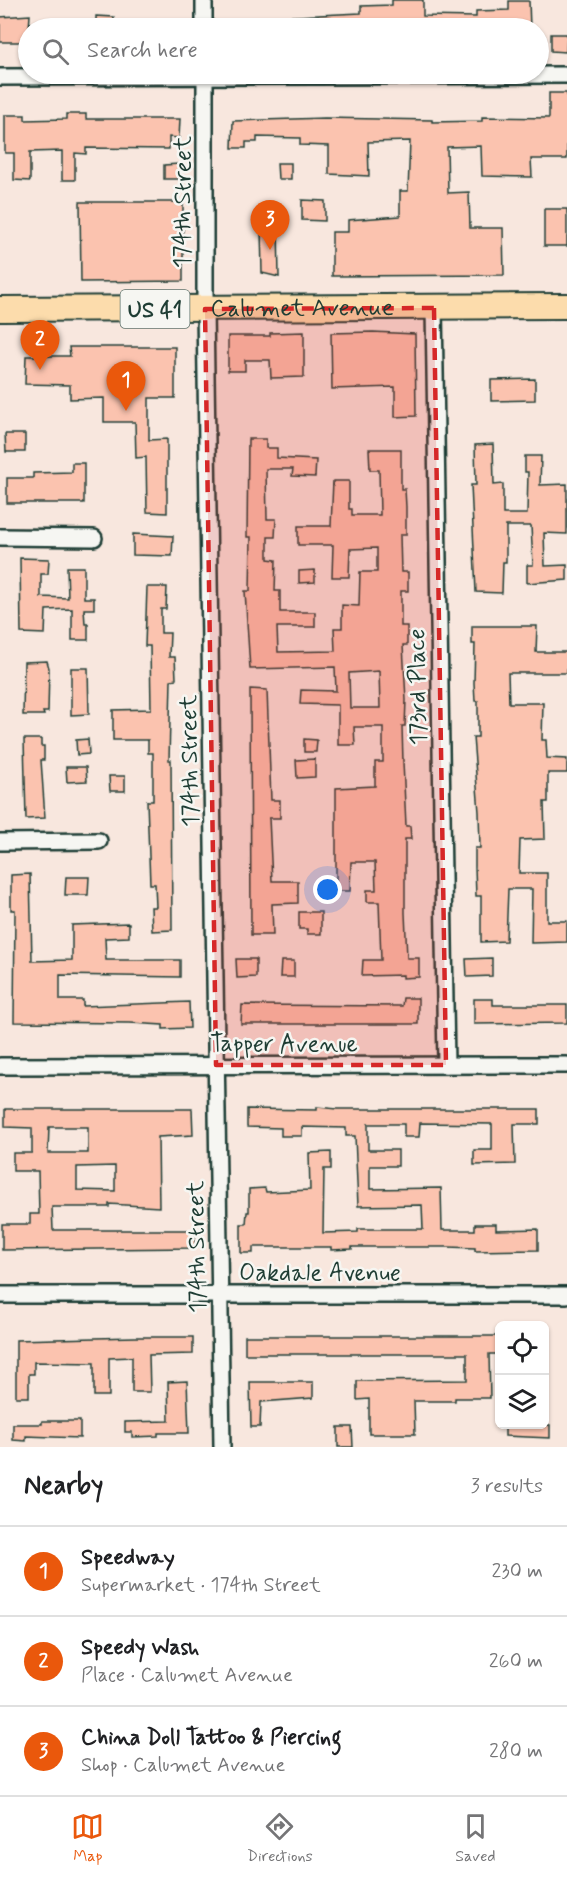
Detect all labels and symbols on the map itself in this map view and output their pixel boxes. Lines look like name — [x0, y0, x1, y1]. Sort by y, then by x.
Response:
street label: 174th Street — [168, 136, 199, 268]
pin: 3 — [250, 200, 290, 250]
road number: US 41 — [120, 290, 190, 328]
street label: Calumet Avenue — [210, 293, 394, 325]
pin: 2 — [20, 320, 60, 370]
pin: 1 — [106, 362, 146, 411]
street label: 173rd Place — [402, 628, 435, 746]
street label: 174th Street — [174, 695, 207, 827]
your location — [313, 875, 342, 904]
street label: Tapper Avenue — [210, 1029, 358, 1060]
street label: 174th Street — [181, 1181, 214, 1313]
street label: Oakdale Avenue — [239, 1258, 401, 1289]

